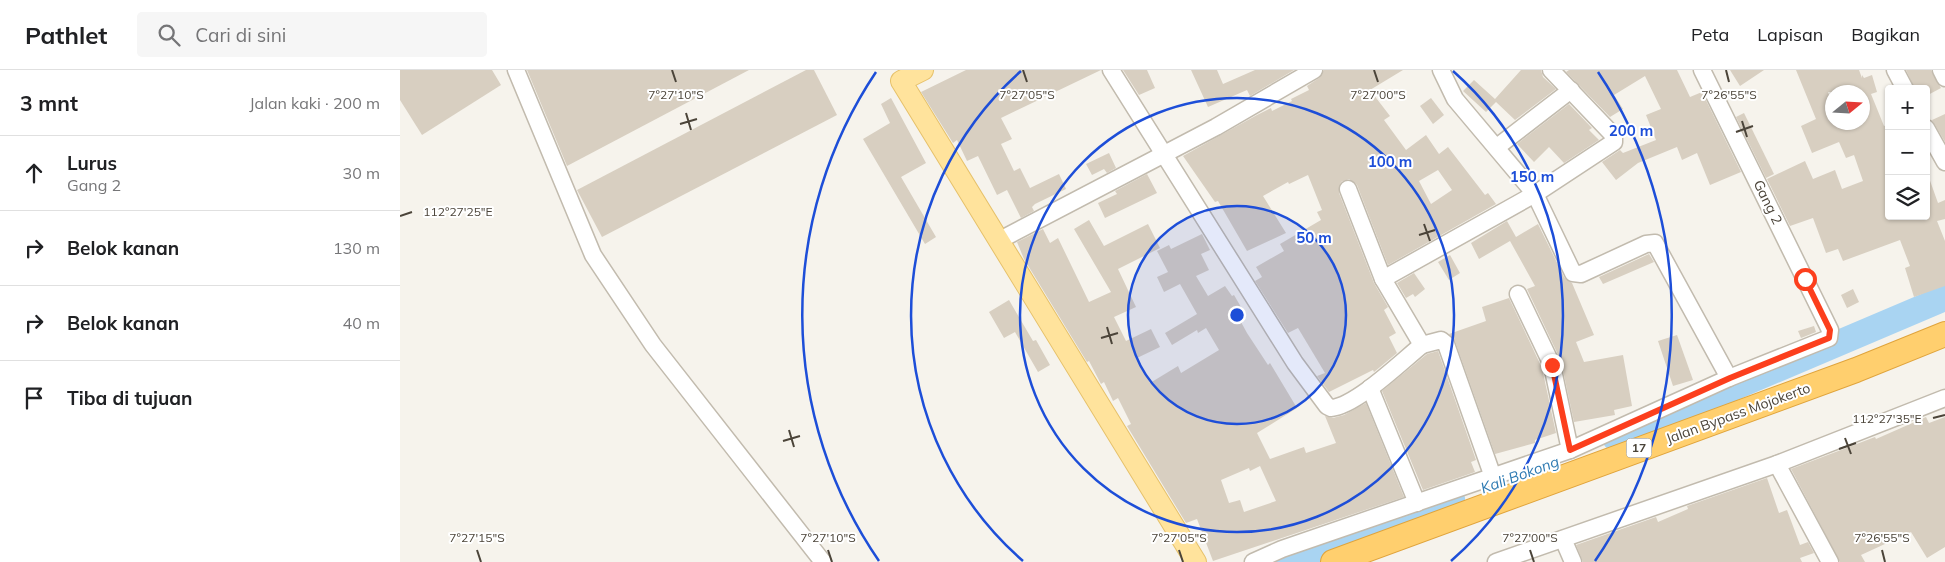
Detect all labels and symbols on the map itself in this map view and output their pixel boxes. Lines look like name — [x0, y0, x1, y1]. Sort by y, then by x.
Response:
north arrow — [1825, 85, 1870, 130]
text: 7°27'10"S — [648, 87, 704, 102]
text: 7°27'05"S — [999, 87, 1055, 102]
text: 7°27'00"S — [1350, 87, 1406, 102]
text: 7°26'55"S — [1701, 87, 1757, 102]
text: 200 m — [1609, 121, 1653, 140]
text: 100 m — [1368, 152, 1412, 171]
text: 150 m — [1510, 167, 1554, 186]
street label: Gang 2 — [1750, 177, 1786, 227]
text: 112°27'25"E — [423, 204, 493, 219]
text: 50 m — [1296, 228, 1332, 247]
route start — [1794, 268, 1817, 291]
centre of rings — [1228, 306, 1246, 324]
route end — [1541, 354, 1564, 377]
street label: Jalan Bypass Mojokerto — [1663, 379, 1813, 447]
text: 112°27'35"E — [1852, 411, 1922, 426]
road number: 17 — [1626, 438, 1652, 458]
water label: Kali Bokong — [1478, 452, 1562, 498]
text: 7°27'15"S — [449, 530, 505, 545]
text: 7°27'10"S — [800, 530, 856, 545]
text: 7°27'05"S — [1151, 530, 1207, 545]
text: 7°27'00"S — [1502, 530, 1558, 545]
text: 7°26'55"S — [1854, 530, 1910, 545]

